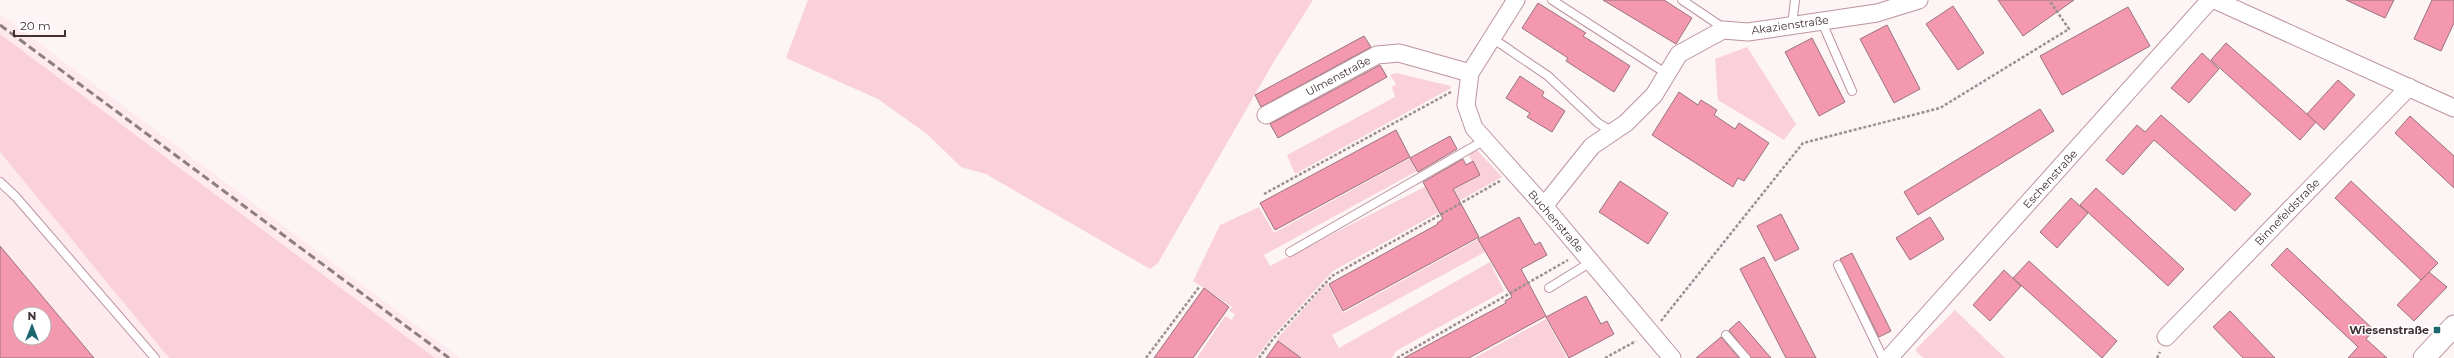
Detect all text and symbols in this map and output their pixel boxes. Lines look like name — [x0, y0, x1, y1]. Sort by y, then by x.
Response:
scale bar — [14, 12, 65, 38]
street label: Akazienstraße — [1751, 13, 1830, 37]
text: 20 m — [20, 18, 51, 33]
street label: Ulmenstraße — [1303, 53, 1373, 99]
street label: Eschenstraße — [2020, 146, 2080, 211]
street label: Binnefeldstraße — [2251, 175, 2323, 248]
street label: Buchenstraße — [1525, 187, 1587, 255]
north arrow — [12, 306, 52, 346]
text: N — [28, 309, 36, 323]
place label: Wiesenstraße — [2349, 323, 2429, 337]
marker: Wiesenstraße — [2432, 325, 2442, 335]

